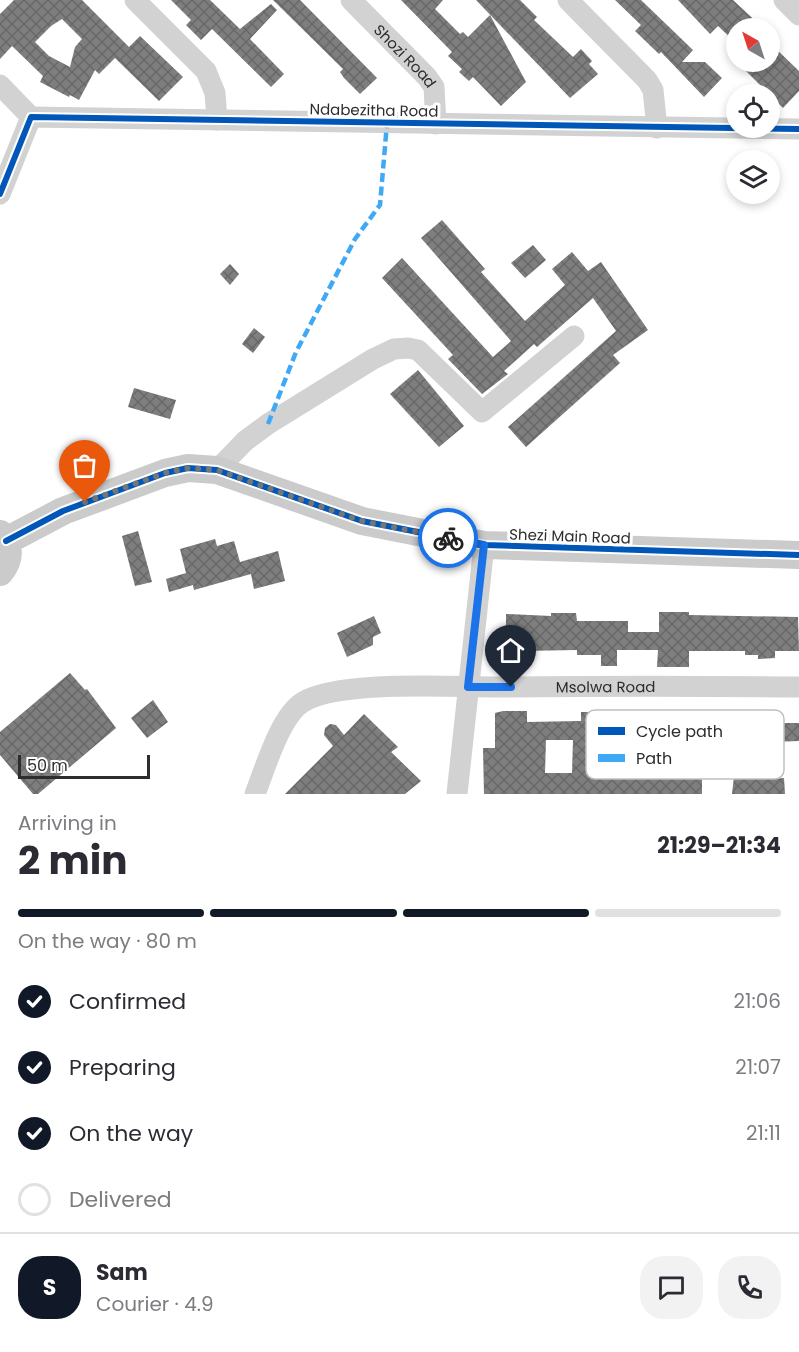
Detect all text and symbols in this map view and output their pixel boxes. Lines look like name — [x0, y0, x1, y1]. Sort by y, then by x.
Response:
north arrow — [726, 18, 780, 72]
map controls — [726, 18, 780, 204]
street label: Shozi Road — [370, 19, 442, 92]
button: locate — [726, 84, 780, 138]
street label: Ndabezitha Road — [309, 98, 439, 122]
button: layers — [726, 150, 780, 204]
pin — [59, 440, 110, 502]
icon: bag — [68, 449, 101, 482]
courier — [418, 508, 478, 568]
icon: bike — [432, 522, 465, 555]
street label: Shezi Main Road — [509, 523, 631, 549]
pin — [485, 625, 536, 687]
icon: home — [494, 634, 527, 667]
street label: Msolwa Road — [556, 676, 655, 697]
legend — [586, 710, 784, 779]
text: Cycle path — [636, 720, 723, 743]
text: Path — [636, 747, 672, 770]
scale bar — [18, 752, 150, 780]
text: 50 m — [27, 754, 68, 777]
text: Arriving in — [18, 809, 117, 837]
text: 21:29–21:34 — [657, 830, 781, 861]
text: 2 min — [18, 833, 128, 888]
text: On the way · 80 m — [18, 927, 197, 955]
icon: check — [18, 985, 51, 1018]
text: Confirmed — [69, 986, 186, 1017]
text: 21:06 — [734, 987, 781, 1015]
icon: check — [18, 1051, 51, 1084]
text: Preparing — [69, 1052, 176, 1083]
text: 21:07 — [735, 1053, 781, 1081]
icon: check — [18, 1117, 51, 1150]
text: On the way — [69, 1118, 193, 1149]
text: 21:11 — [746, 1119, 781, 1147]
text: Delivered — [69, 1184, 172, 1215]
button: chat — [640, 1256, 703, 1319]
button: phone — [718, 1256, 781, 1319]
text: Sam — [96, 1257, 148, 1288]
text: S — [43, 1272, 56, 1303]
text: Courier · 4.9 — [96, 1290, 214, 1318]

